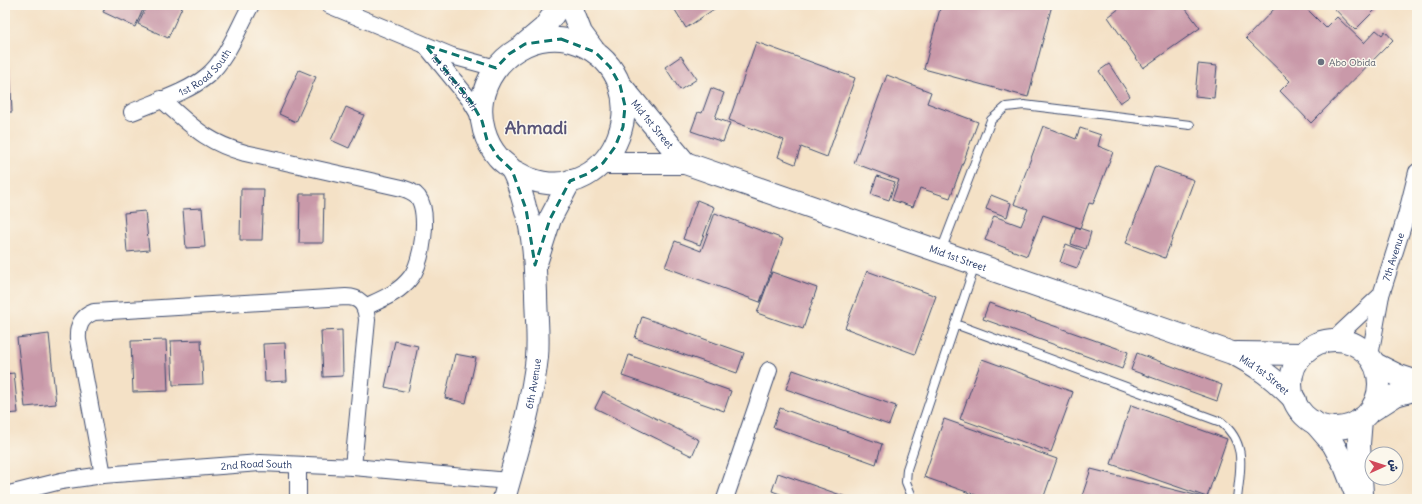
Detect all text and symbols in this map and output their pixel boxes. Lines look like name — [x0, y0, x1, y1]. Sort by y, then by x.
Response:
street label: 1st Road South — [176, 46, 234, 99]
street label: 1st Street South — [428, 51, 481, 113]
place label: Abo Obida — [1329, 56, 1376, 69]
marker: Abo Obida — [1316, 57, 1326, 67]
street label: Mid 1st Street — [629, 97, 677, 152]
district label: Ahmadi — [505, 116, 567, 139]
street label: 7th Avenue — [1379, 231, 1407, 283]
street label: Mid 1st Street — [928, 242, 989, 274]
street label: Mid 1st Street — [1237, 352, 1293, 398]
street label: 6th Avenue — [522, 358, 543, 410]
north arrow — [1364, 446, 1404, 486]
street label: 2nd Road South — [220, 456, 293, 472]
text: ش — [1387, 459, 1401, 472]

